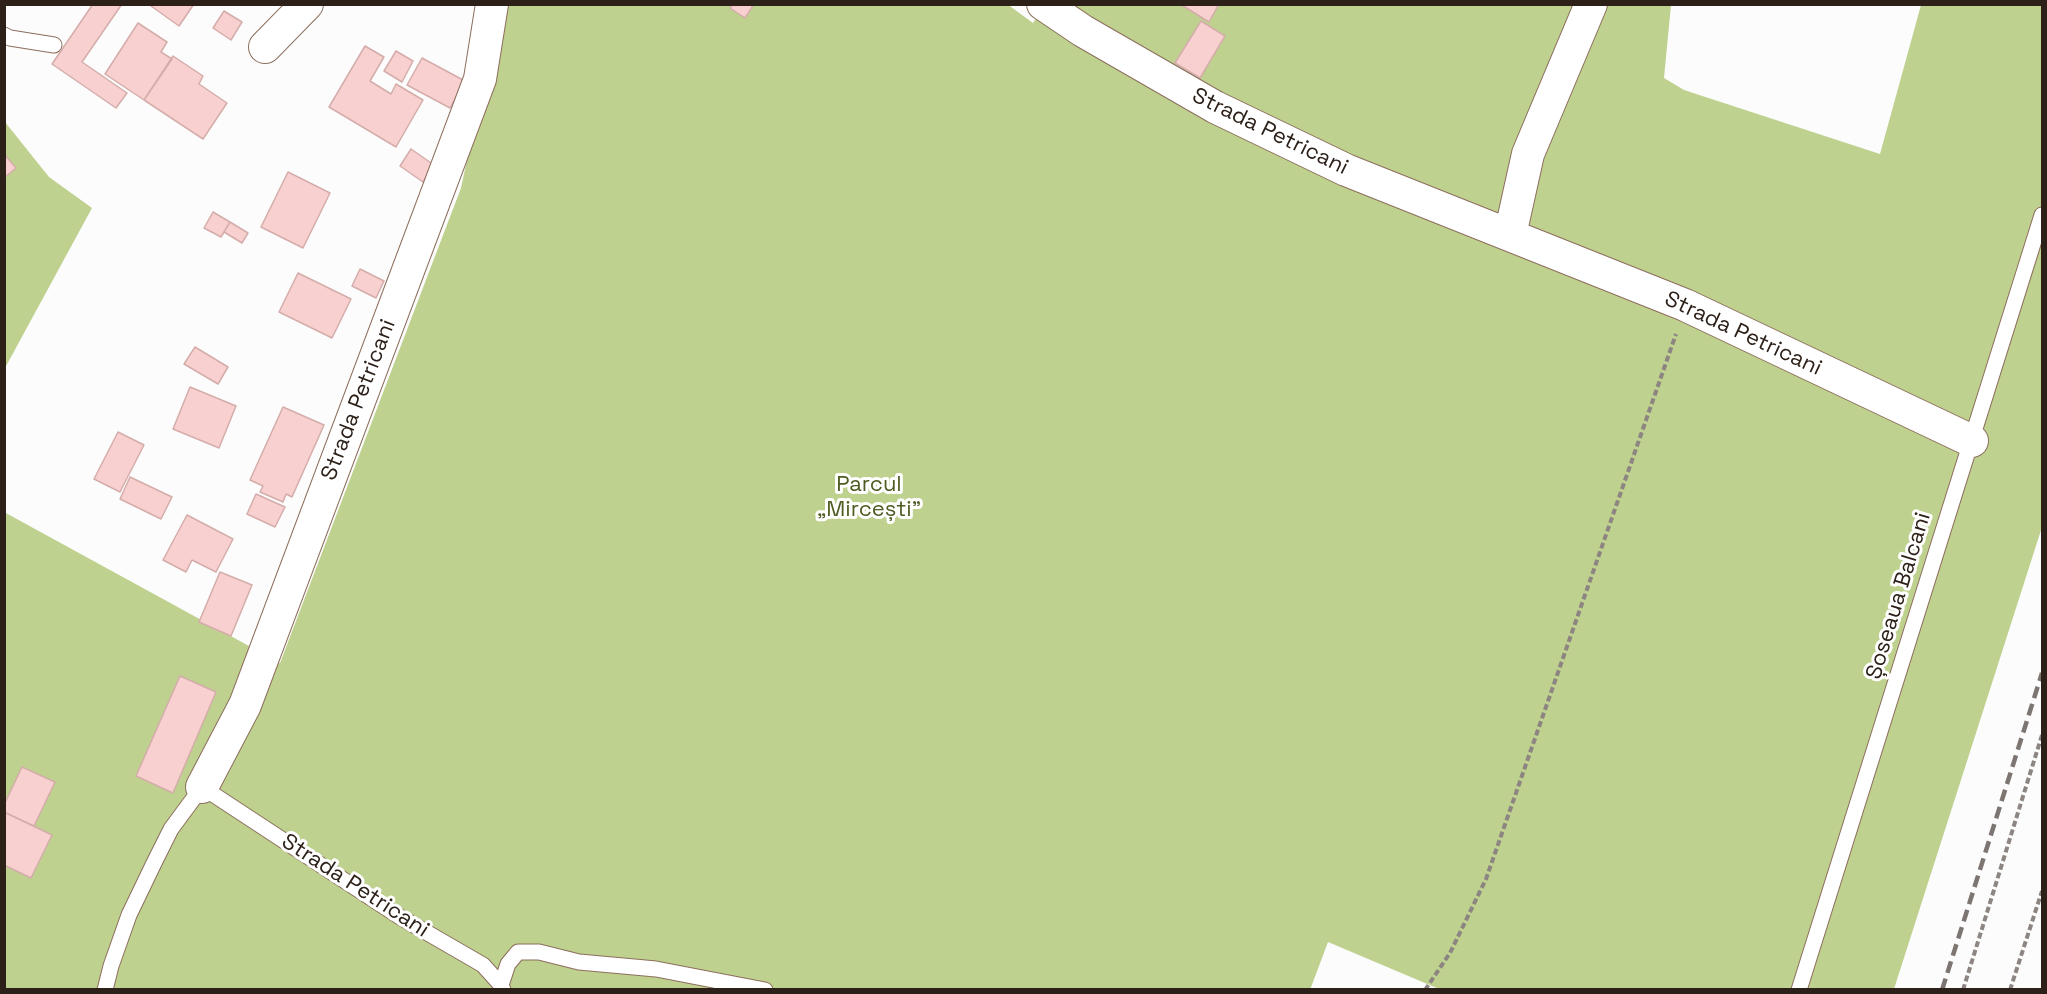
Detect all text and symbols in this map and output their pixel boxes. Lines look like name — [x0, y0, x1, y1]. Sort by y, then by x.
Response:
street label: Strada Petricani — [1188, 83, 1352, 181]
street label: Strada Petricani — [1660, 286, 1826, 382]
street label: Strada Petricani — [316, 316, 402, 484]
park label: Parcul „Mircești” — [817, 472, 921, 524]
street label: Șoseaua Balcani — [1861, 509, 1937, 683]
street label: Strada Petricani — [276, 829, 434, 943]

